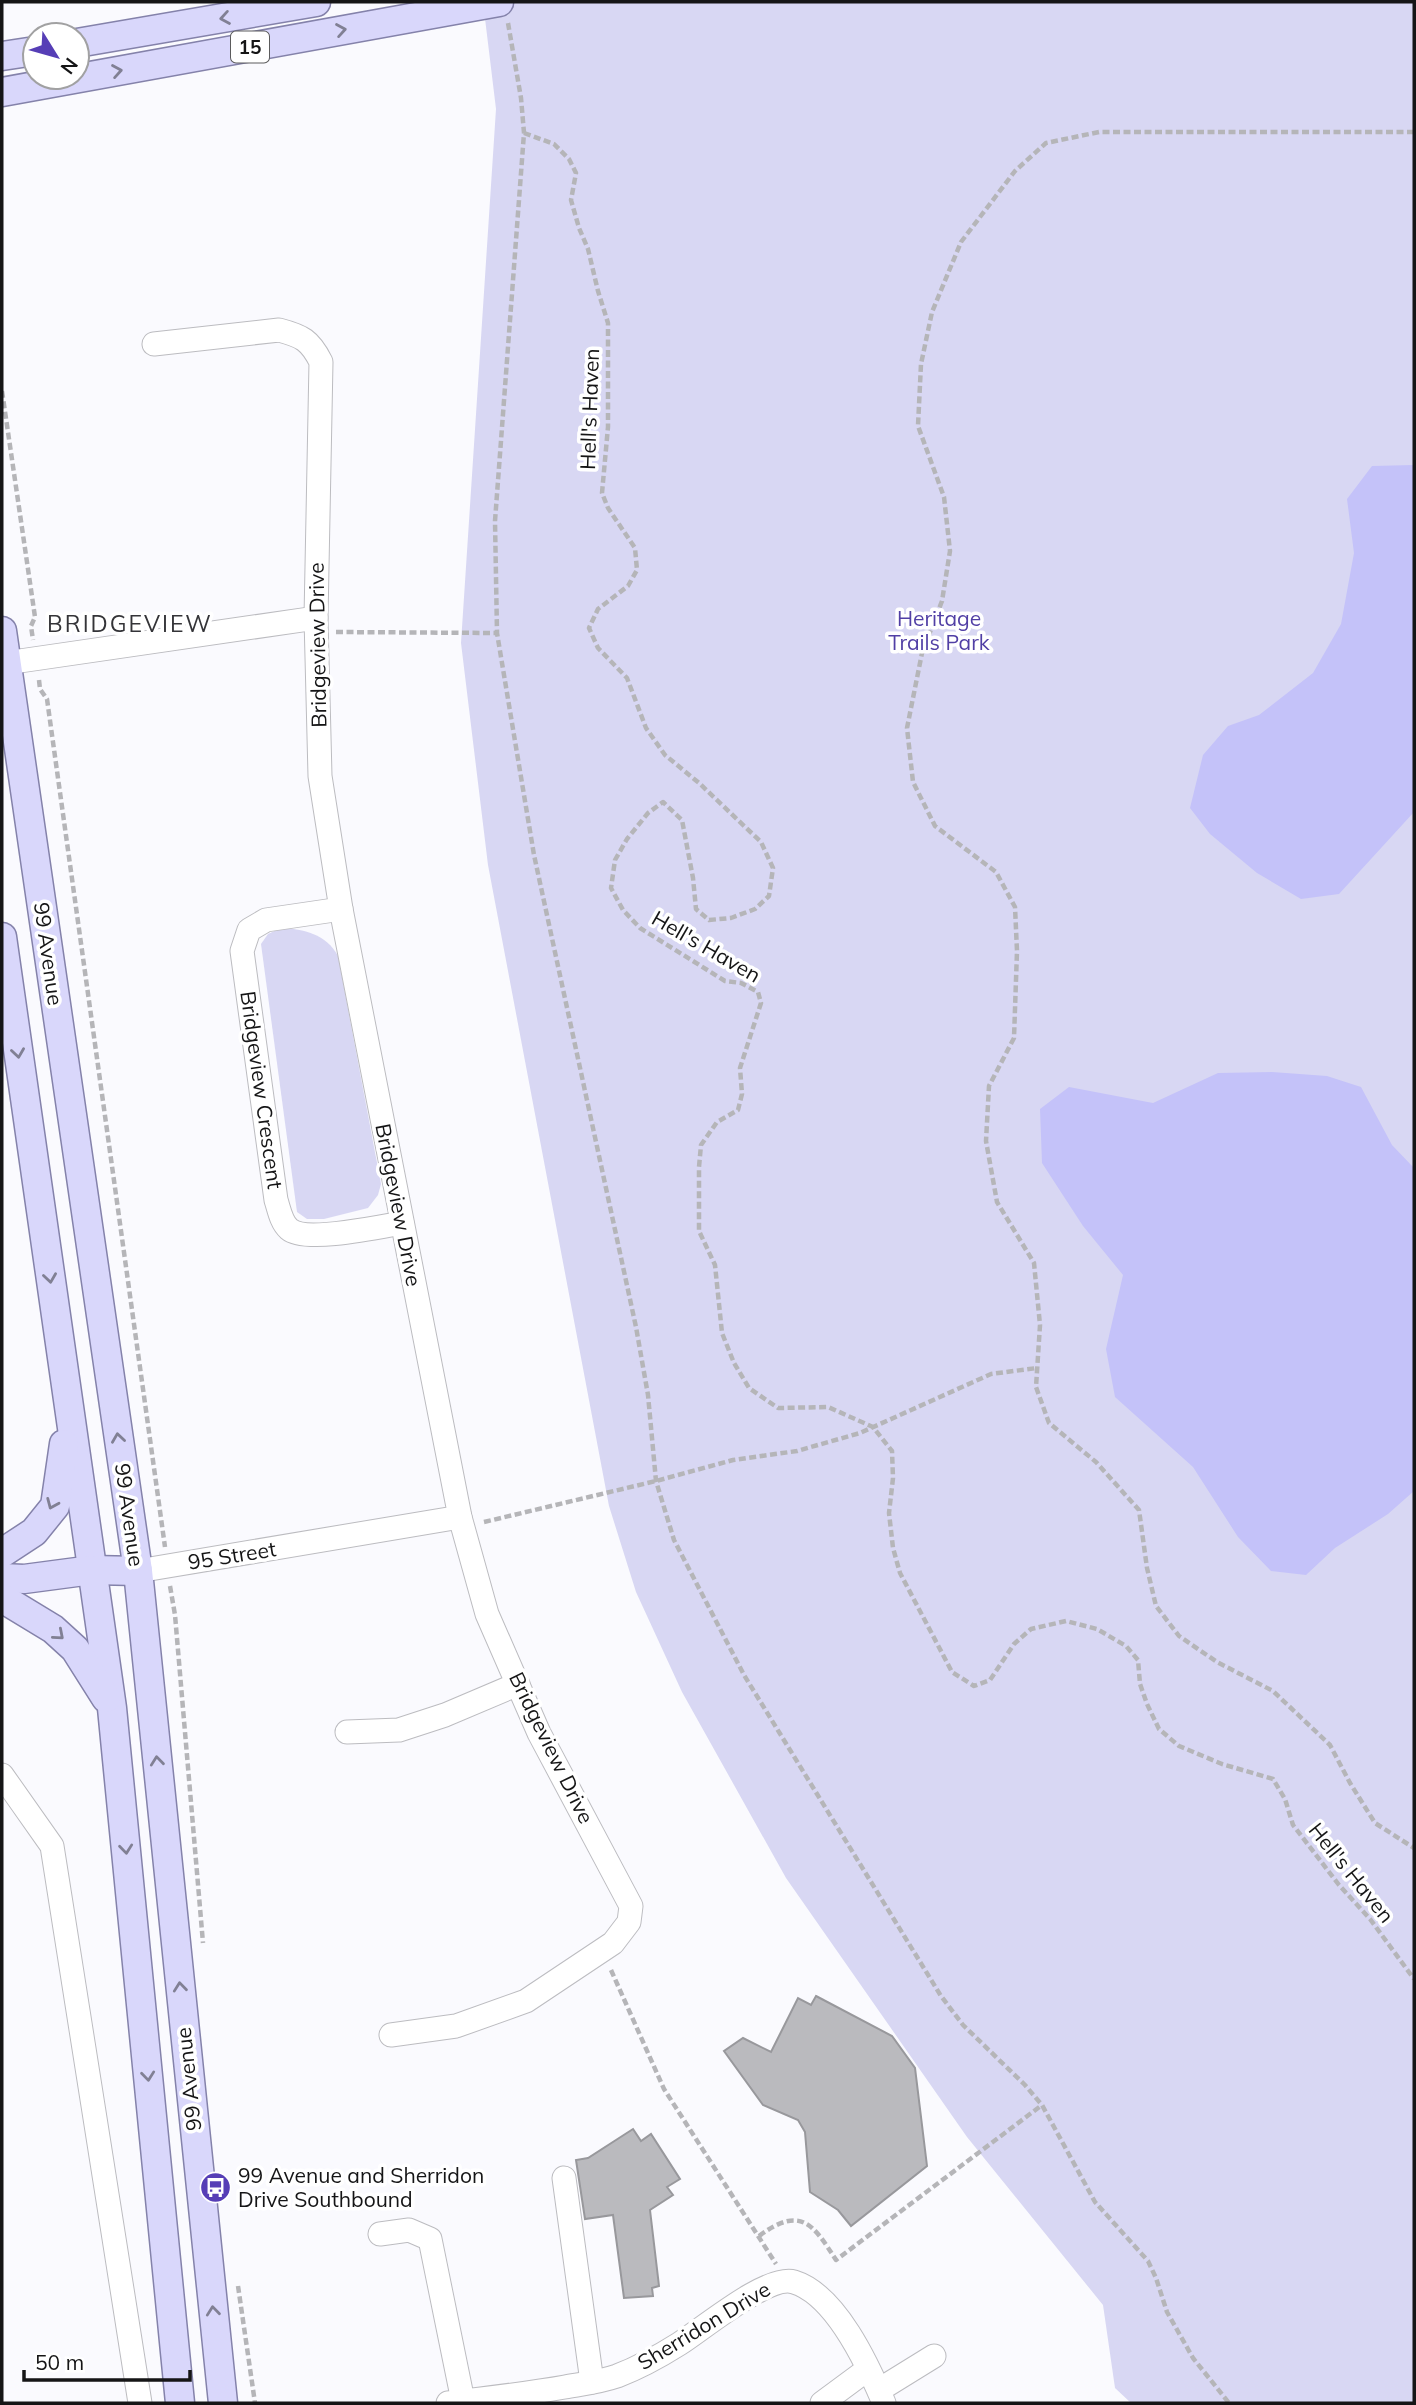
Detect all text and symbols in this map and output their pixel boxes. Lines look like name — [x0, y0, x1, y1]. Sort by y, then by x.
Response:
one-way arrow — [219, 10, 231, 25]
north arrow — [21, 21, 91, 91]
one-way arrow — [335, 23, 347, 38]
road number: 15 — [231, 32, 269, 62]
text: N — [56, 53, 83, 79]
one-way arrow — [111, 64, 123, 79]
street label: Hell's Haven — [574, 348, 604, 470]
street label: Bridgeview Drive — [303, 562, 331, 728]
park label: Heritage Trails Park — [888, 605, 990, 655]
district label: BRIDGEVIEW — [47, 609, 213, 638]
street label: 99 Avenue — [29, 901, 69, 1007]
street label: Hell's Haven — [647, 905, 766, 988]
street label: Bridgeview Crescent — [235, 989, 289, 1190]
one-way arrow — [10, 1047, 25, 1059]
street label: Bridgeview Drive — [370, 1121, 428, 1288]
one-way arrow — [42, 1272, 57, 1284]
one-way arrow — [111, 1432, 126, 1444]
street label: 99 Avenue — [110, 1462, 150, 1568]
one-way arrow — [47, 1497, 61, 1509]
street label: 95 Street — [186, 1535, 278, 1575]
one-way arrow — [51, 1627, 64, 1639]
street label: Bridgeview Drive — [504, 1668, 600, 1828]
one-way arrow — [150, 1755, 165, 1766]
street label: Hell's Haven — [1303, 1817, 1400, 1928]
one-way arrow — [118, 1844, 133, 1855]
one-way arrow — [173, 1981, 188, 1992]
street label: 99 Avenue — [170, 2026, 206, 2132]
one-way arrow — [140, 2070, 155, 2081]
place label: 99 Avenue and Sherridon Drive Southbound — [238, 2162, 484, 2212]
bus stop icon: 99 Avenue and Sherridon Drive Southbound — [198, 2171, 232, 2205]
street label: Sherridon Drive — [632, 2275, 775, 2375]
one-way arrow — [206, 2305, 221, 2317]
scale bar — [24, 2338, 191, 2382]
text: 50 m — [35, 2349, 84, 2375]

